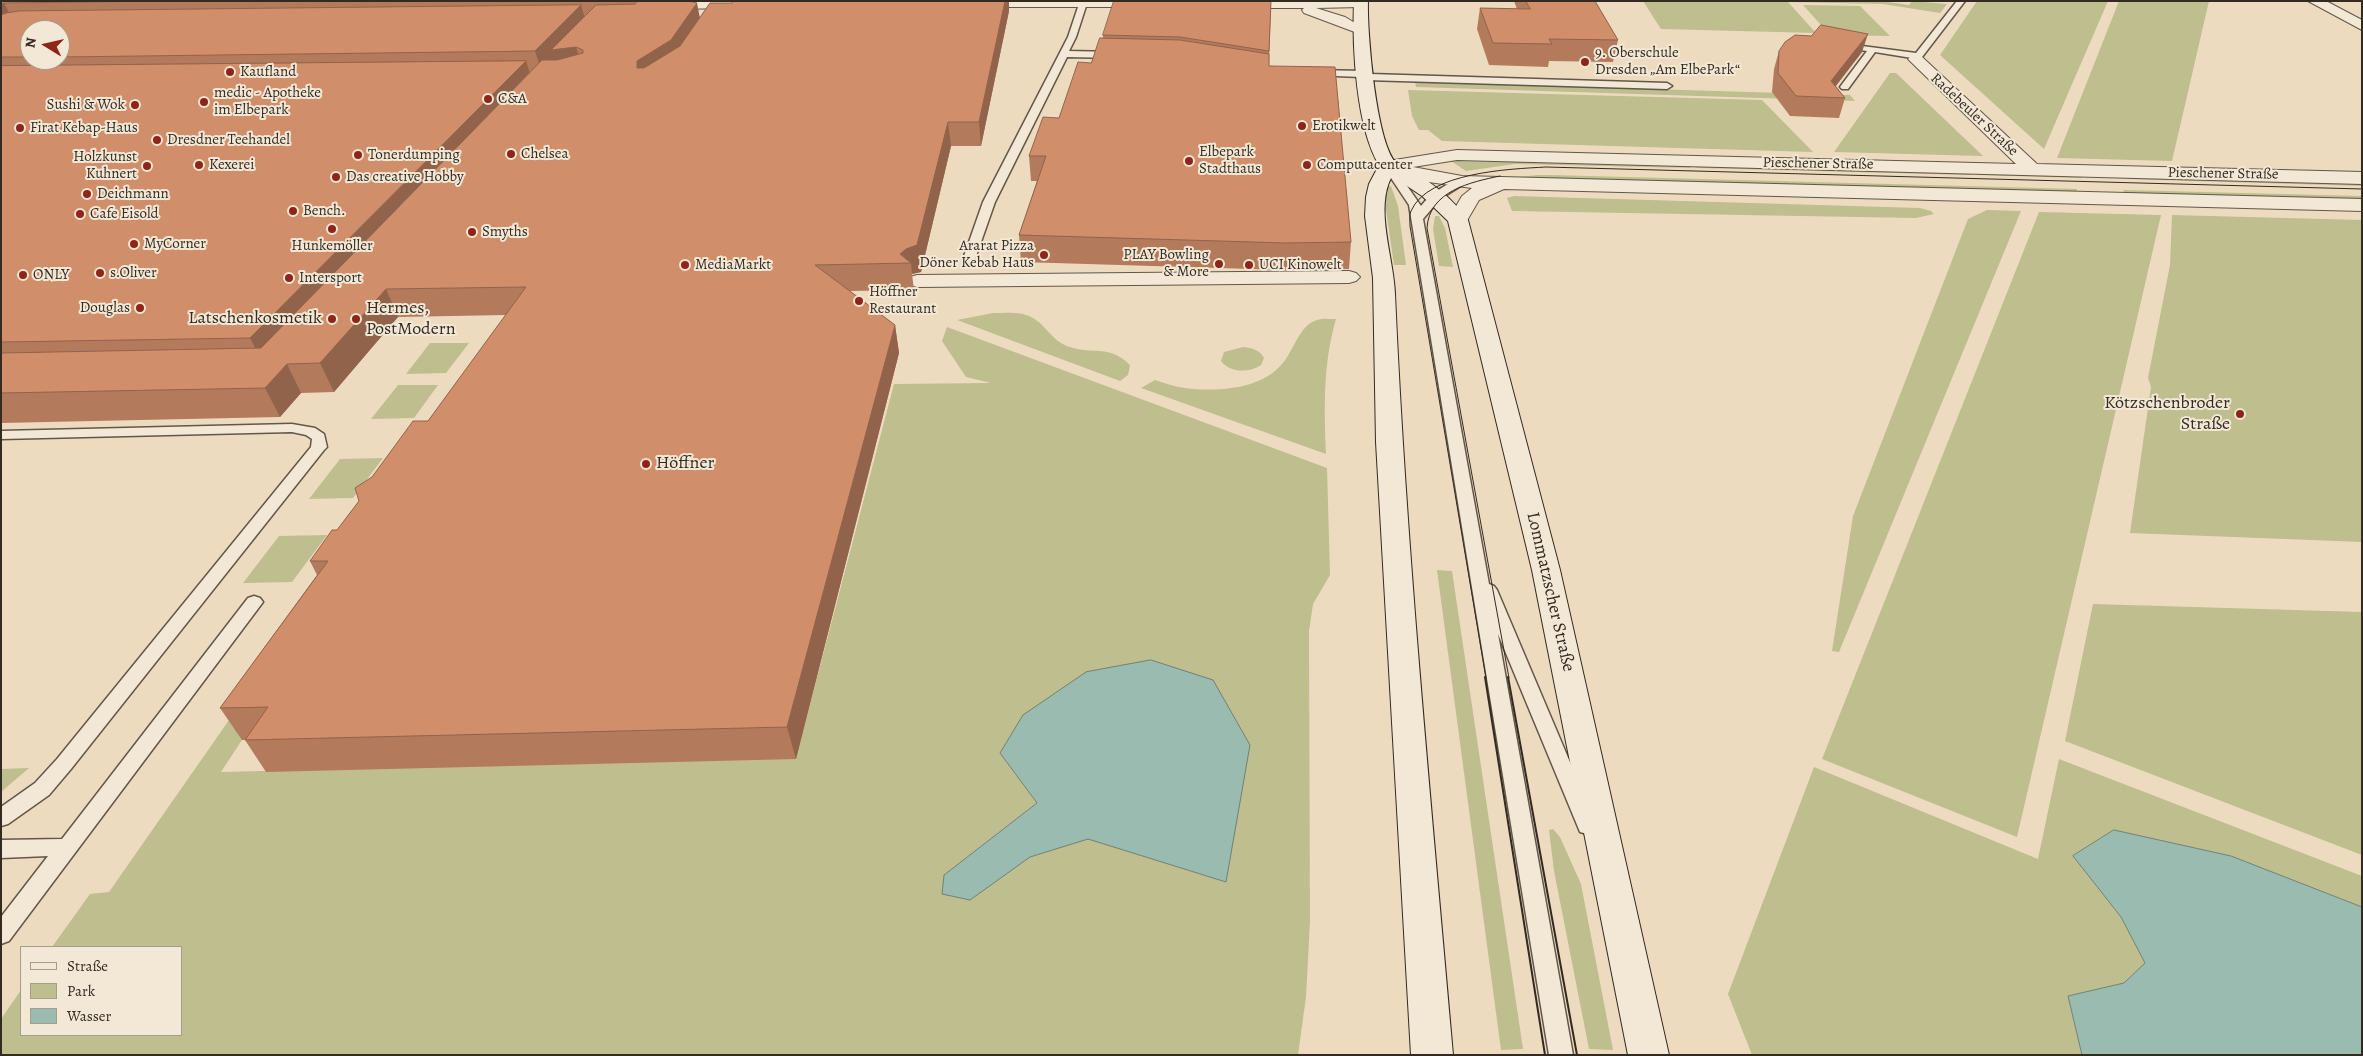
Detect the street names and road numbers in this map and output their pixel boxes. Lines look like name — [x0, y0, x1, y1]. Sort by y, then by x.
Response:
street label: Radebeuler Straße — [1926, 70, 2022, 160]
street label: Pieschener Straße — [1762, 154, 1874, 174]
street label: Pieschener Straße — [2167, 164, 2279, 184]
street label: Lommatzscher Straße — [1521, 510, 1579, 674]

